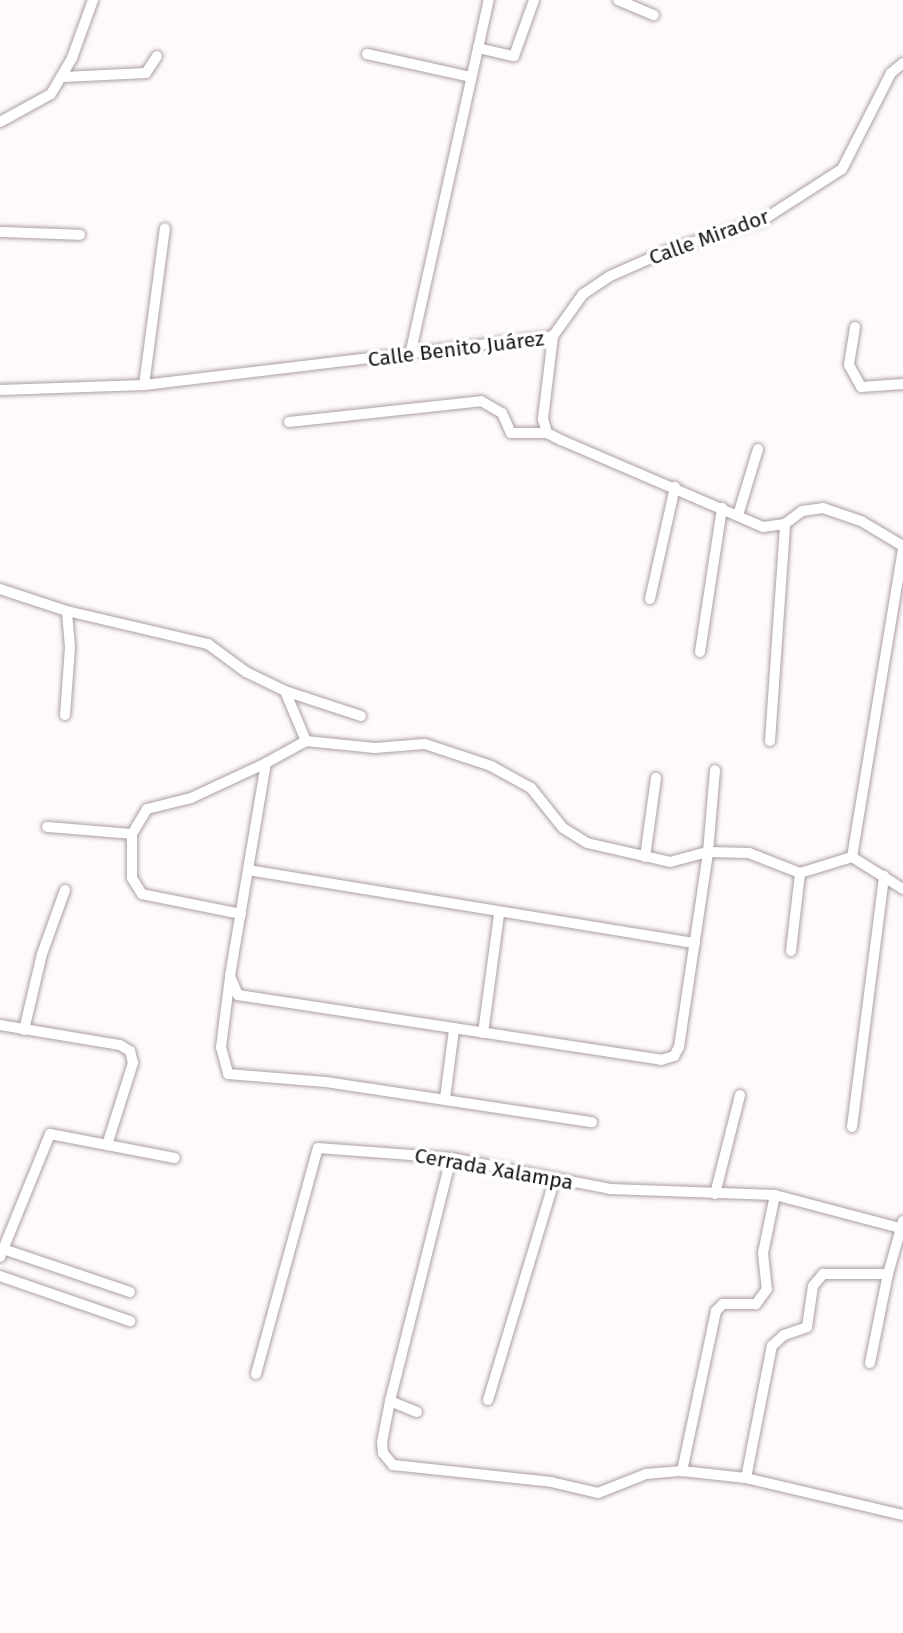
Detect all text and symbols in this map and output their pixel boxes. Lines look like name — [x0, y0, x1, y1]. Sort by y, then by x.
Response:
street label: Calle Mirador — [646, 204, 772, 270]
street label: Calle Benito Juárez — [366, 326, 546, 372]
street label: Cerrada Xalampa — [413, 1143, 575, 1195]

